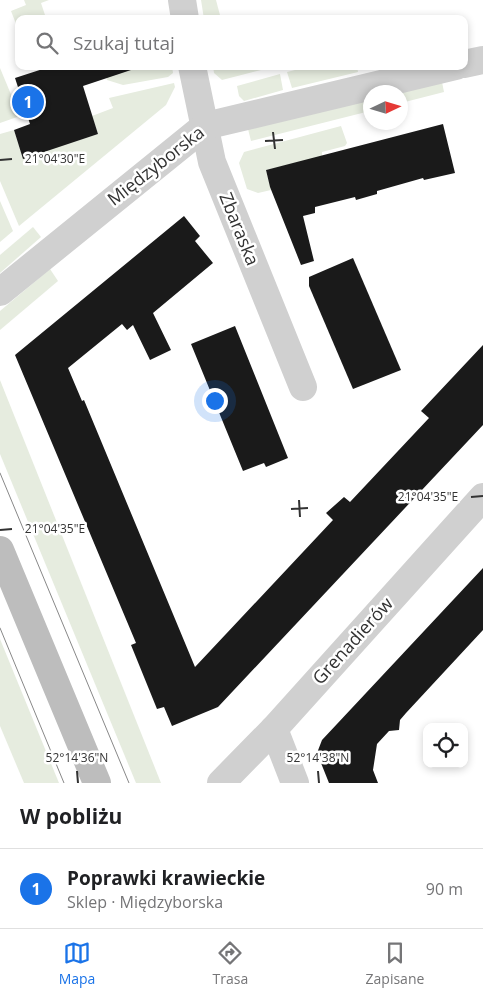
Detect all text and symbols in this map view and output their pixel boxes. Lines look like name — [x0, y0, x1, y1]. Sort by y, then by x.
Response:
search box — [15, 15, 468, 70]
icon: search — [33, 29, 61, 57]
text: Szukaj tutaj — [73, 30, 175, 56]
pin: 1 — [12, 83, 44, 121]
north arrow — [363, 85, 408, 130]
street label: Międzyborska — [102, 120, 209, 211]
text: 21°04'30"E — [25, 150, 85, 167]
street label: Zbaraska — [214, 189, 265, 269]
your location — [202, 388, 228, 414]
text: 21°04'35"E — [398, 488, 458, 505]
text: 21°04'35"E — [25, 520, 85, 537]
street label: Grenadierów — [307, 592, 398, 689]
map controls — [423, 723, 468, 768]
button: locate — [423, 723, 468, 768]
text: 52°14'36"N — [46, 749, 108, 766]
text: 52°14'38"N — [287, 749, 349, 766]
text: W pobliżu — [20, 802, 122, 830]
text: Poprawki krawieckie — [67, 865, 265, 891]
text: 1 — [31, 878, 41, 900]
text: 90 m — [426, 878, 463, 900]
text: Sklep · Międzyborska — [67, 891, 223, 913]
tab: Mapa — [59, 939, 95, 988]
tab: Trasa — [213, 939, 248, 988]
tab: Zapisane — [366, 939, 424, 988]

